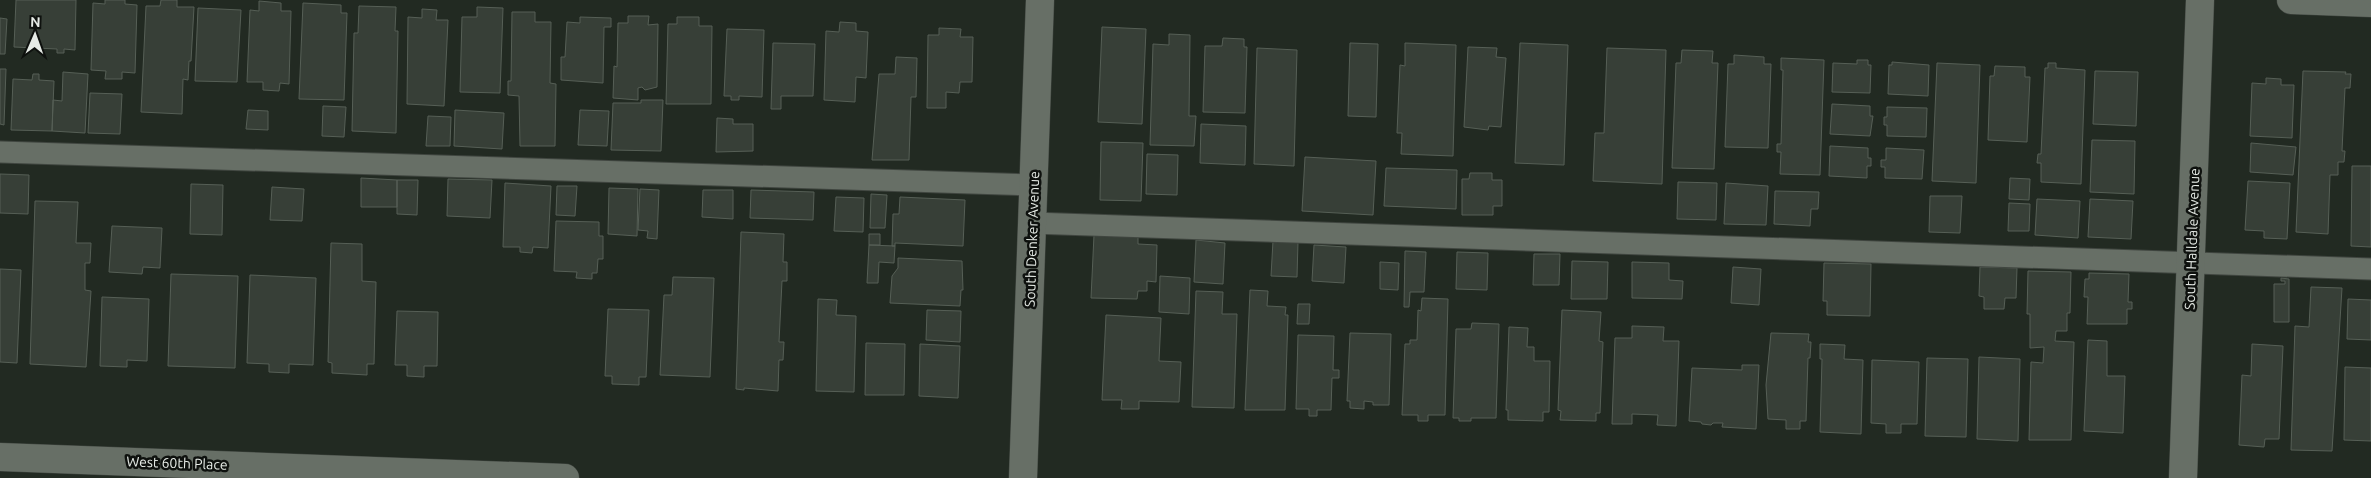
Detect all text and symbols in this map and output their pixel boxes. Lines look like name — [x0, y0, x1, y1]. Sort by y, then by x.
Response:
north arrow — [10, 10, 60, 60]
text: N — [30, 14, 41, 30]
street label: South Halldale Avenue — [2182, 168, 2202, 310]
street label: South Denker Avenue — [1022, 171, 1042, 307]
street label: West 60th Place — [126, 453, 228, 473]

